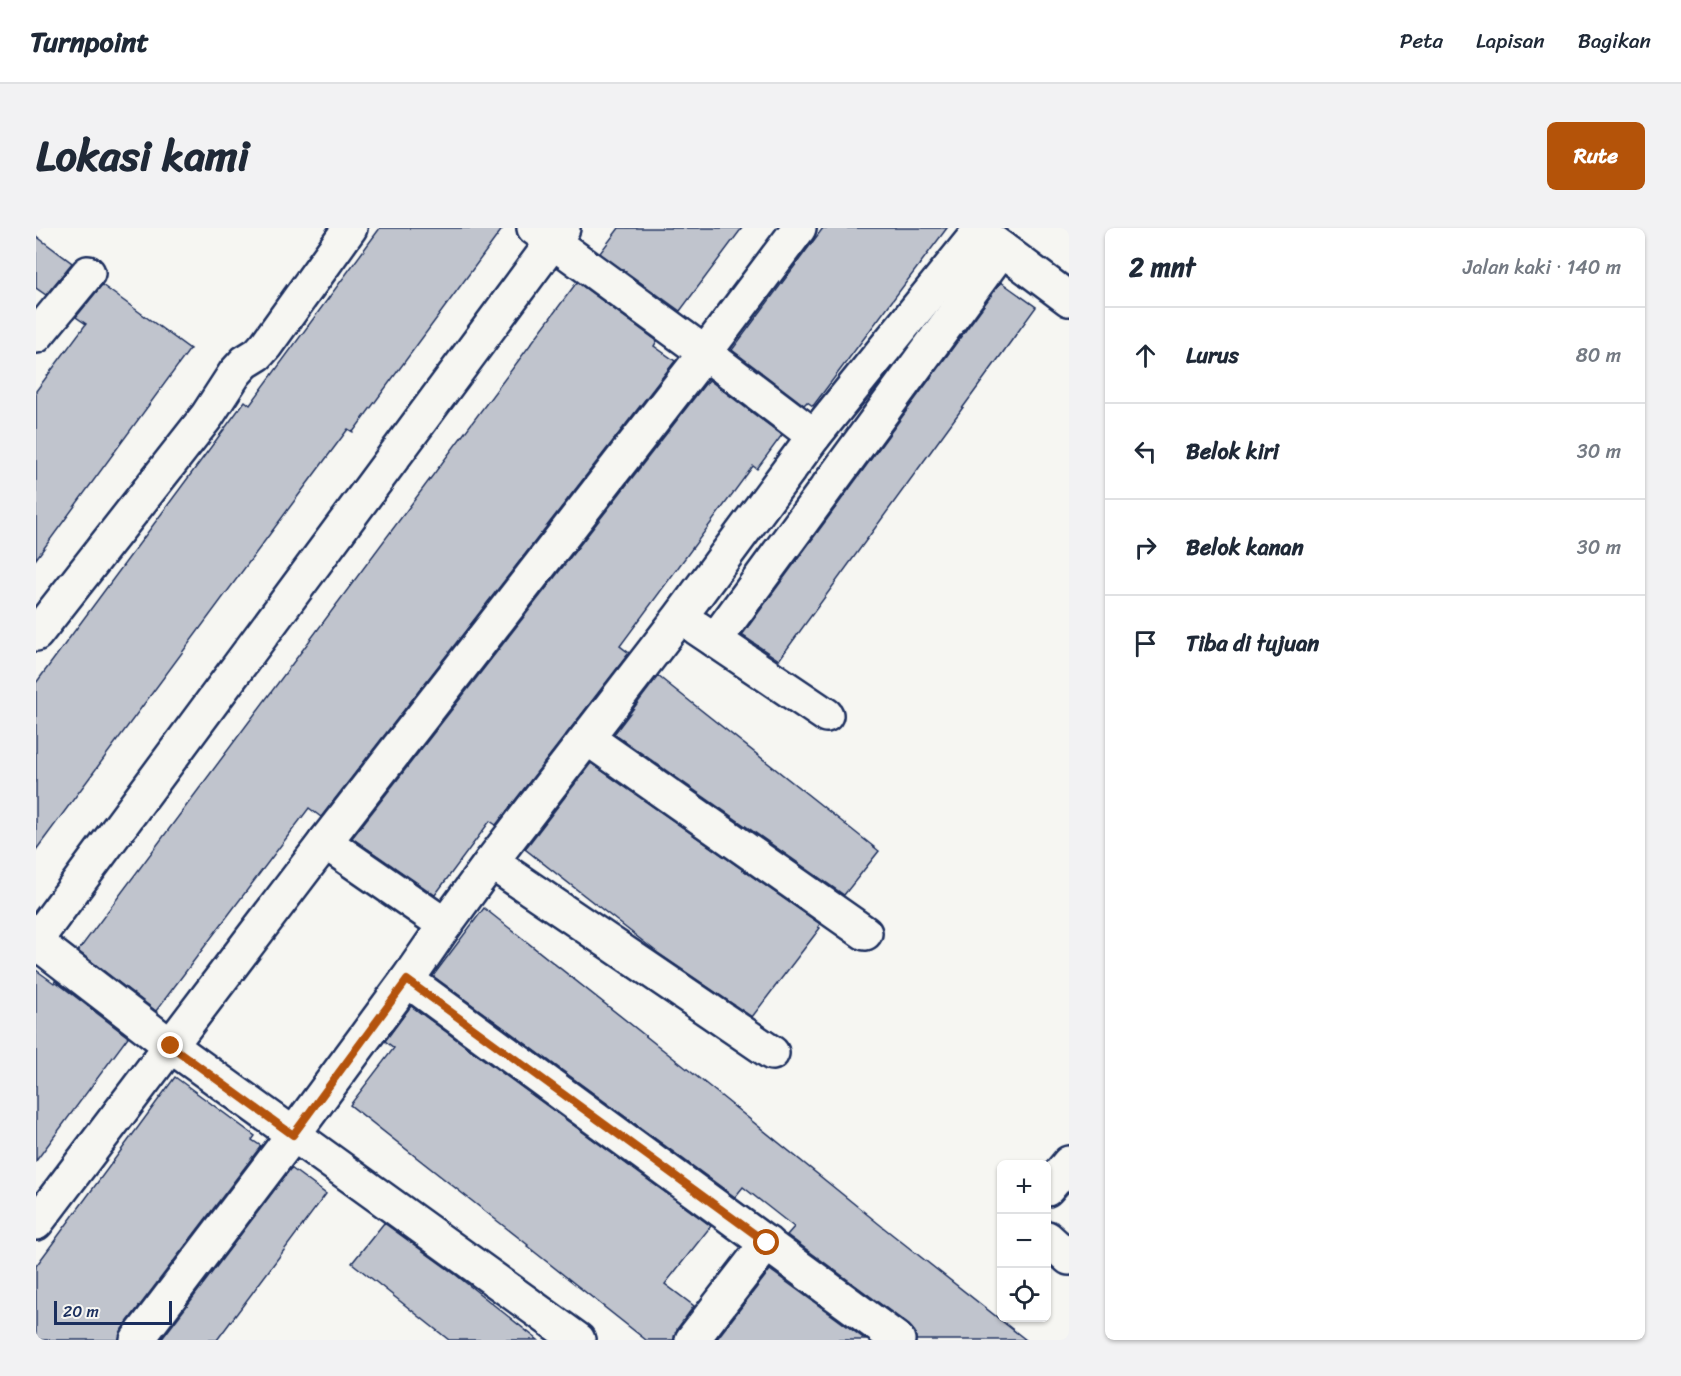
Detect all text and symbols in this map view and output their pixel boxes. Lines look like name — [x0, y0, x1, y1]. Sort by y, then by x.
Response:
text: Turnpoint — [30, 17, 149, 66]
text: Peta — [1400, 22, 1443, 60]
text: Lapisan — [1476, 22, 1545, 60]
text: Bagikan — [1578, 22, 1651, 60]
text: Lokasi kami — [36, 119, 249, 193]
button: Rute — [1547, 122, 1645, 190]
text: 2 mnt — [1129, 244, 1195, 290]
text: Jalan kaki · 140 m — [1463, 250, 1621, 285]
text: Lurus — [1186, 336, 1239, 375]
text: 80 m — [1576, 338, 1621, 373]
icon: ahead — [1129, 339, 1162, 372]
text: Belok kiri — [1186, 432, 1279, 471]
text: 30 m — [1577, 434, 1621, 469]
icon: left — [1129, 435, 1162, 468]
text: Belok kanan — [1186, 528, 1304, 567]
text: 30 m — [1577, 530, 1621, 565]
icon: right — [1129, 531, 1162, 564]
text: Tiba di tujuan — [1186, 624, 1319, 663]
icon: arrive — [1129, 627, 1162, 660]
route end — [157, 1032, 183, 1058]
map controls — [997, 1160, 1051, 1322]
button: + — [997, 1160, 1051, 1214]
button: − — [997, 1214, 1051, 1268]
route start — [753, 1229, 779, 1255]
button: locate — [997, 1268, 1051, 1322]
text: 20 m — [63, 1297, 99, 1326]
scale bar — [54, 1298, 172, 1326]

